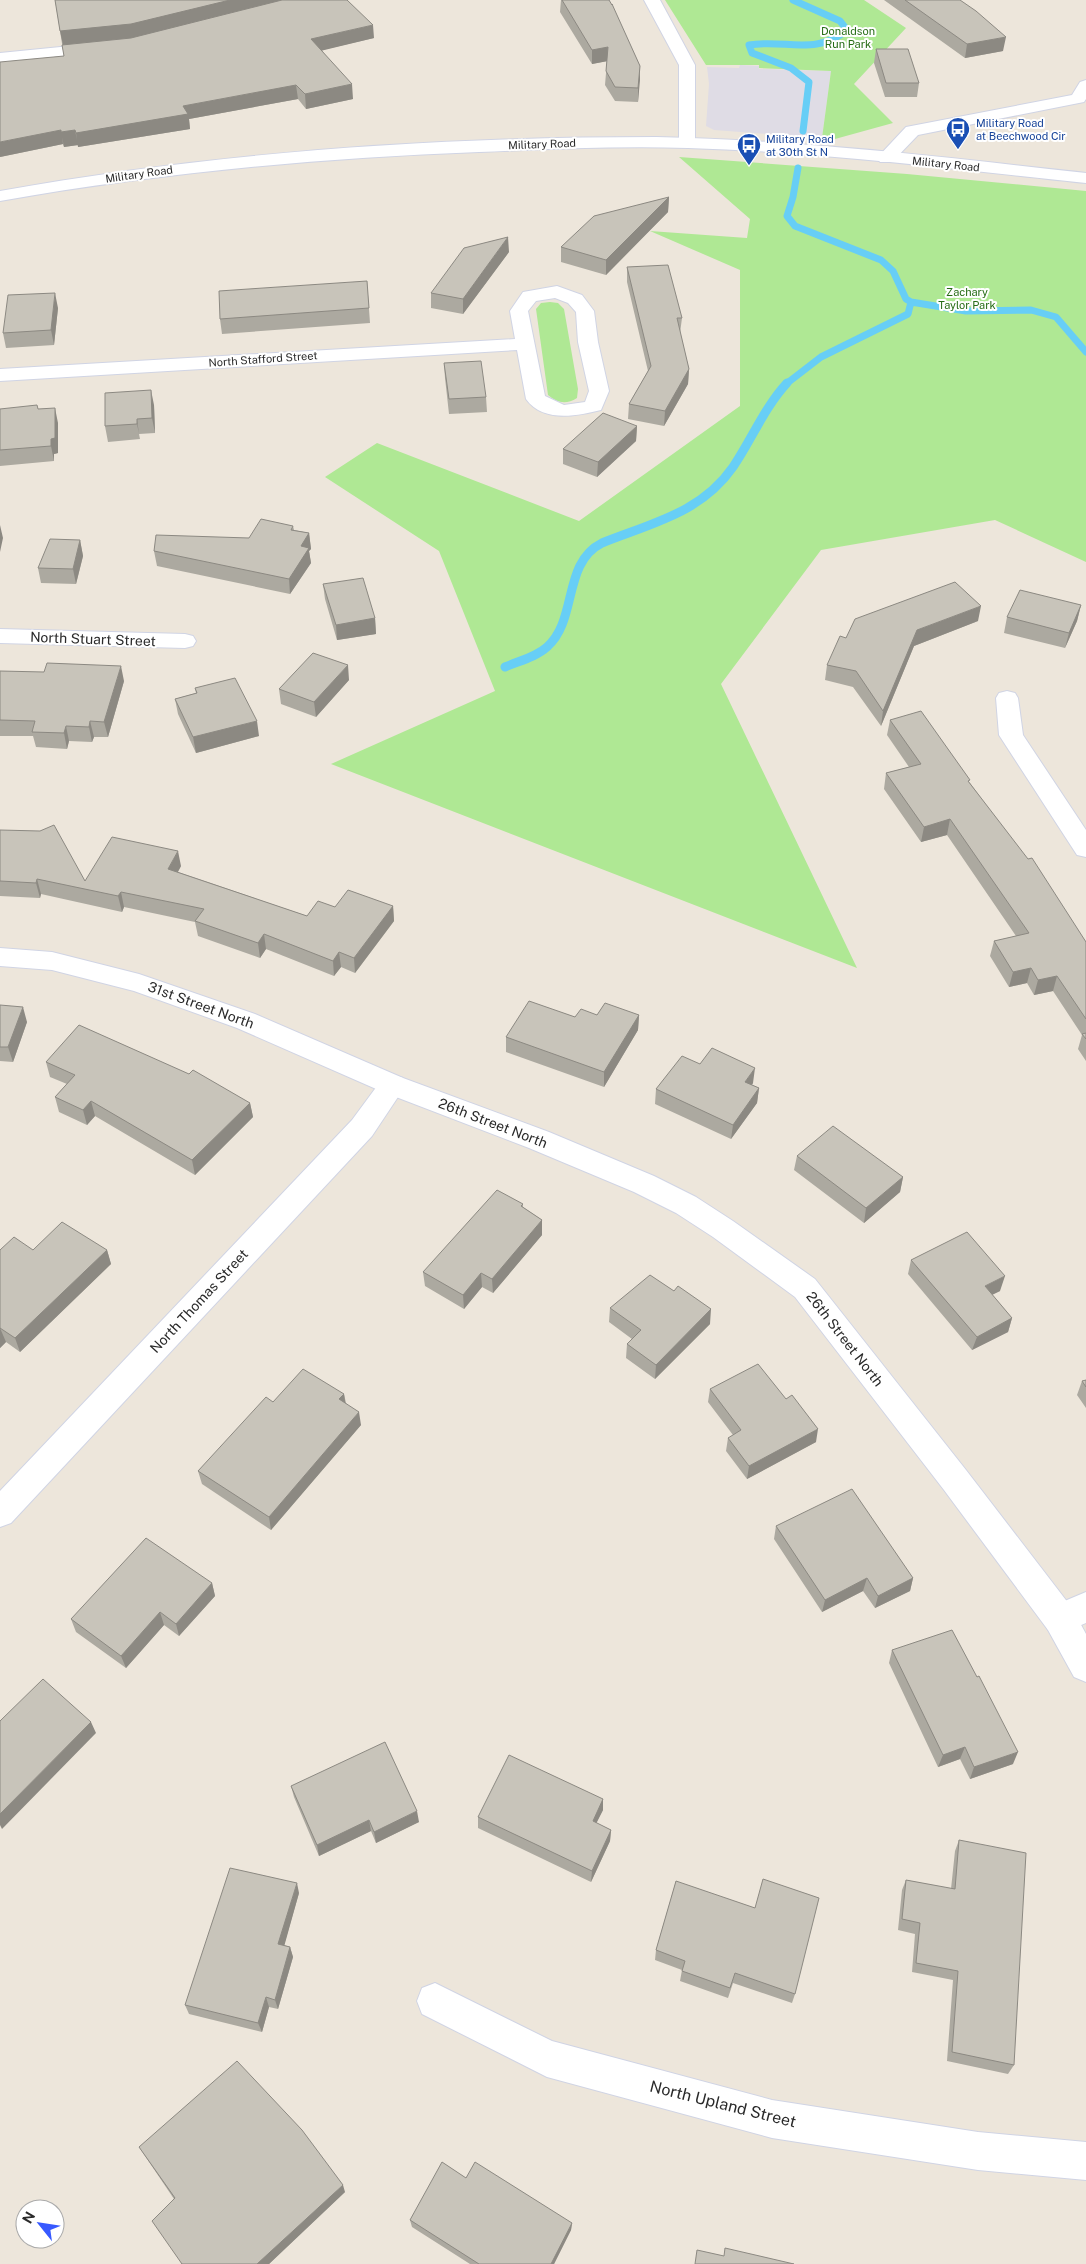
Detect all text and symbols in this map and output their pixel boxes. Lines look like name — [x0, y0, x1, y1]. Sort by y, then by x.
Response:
park label: Donaldson Run Park — [821, 25, 875, 50]
bus stop icon: Military Road at Beechwood Cir — [945, 116, 971, 150]
place label: Military Road at Beechwood Cir — [976, 117, 1066, 142]
bus stop icon: Military Road at 30th St N — [736, 132, 762, 166]
place label: Military Road at 30th St N — [766, 133, 834, 158]
street label: Military Road — [508, 137, 576, 151]
street label: Military Road — [912, 154, 980, 174]
street label: Military Road — [105, 163, 173, 185]
park label: Zachary Taylor Park — [938, 286, 996, 311]
street label: North Stafford Street — [208, 349, 318, 369]
street label: North Stuart Street — [30, 629, 156, 649]
street label: 31st Street North — [146, 978, 256, 1032]
street label: 26th Street North — [436, 1095, 550, 1151]
street label: North Thomas Street — [147, 1246, 251, 1356]
street label: 26th Street North — [803, 1289, 887, 1389]
street label: North Upland Street — [648, 2077, 798, 2131]
north arrow — [15, 2199, 65, 2249]
text: N — [19, 2209, 38, 2226]

